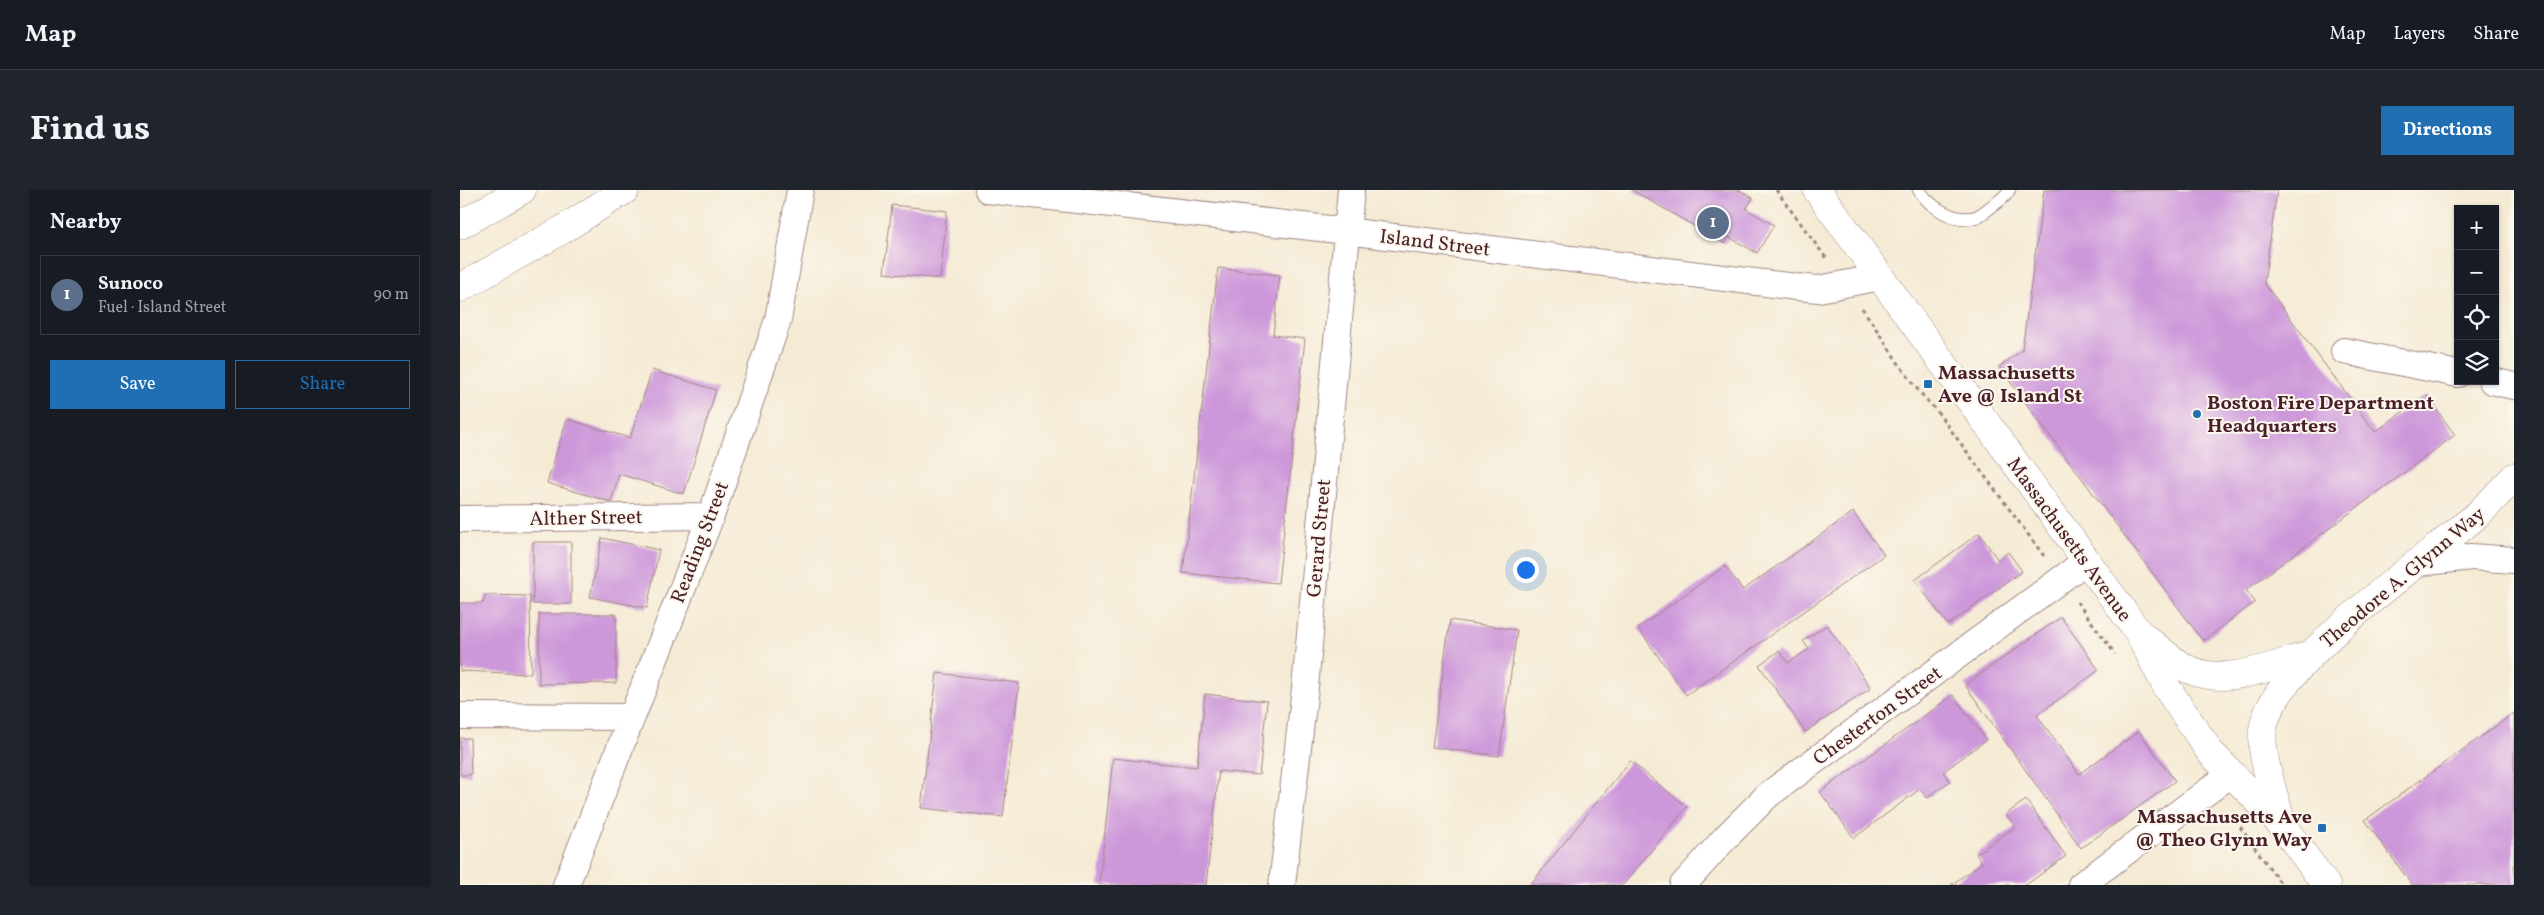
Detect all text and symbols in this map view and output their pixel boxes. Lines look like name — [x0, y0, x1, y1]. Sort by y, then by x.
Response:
text: Map — [25, 18, 76, 52]
text: Map — [2329, 22, 2365, 47]
text: Layers — [2393, 22, 2445, 47]
text: Share — [2473, 22, 2519, 47]
text: Find us — [30, 106, 150, 154]
button: Directions — [2381, 106, 2514, 155]
pin: 1 — [1697, 204, 1729, 242]
map controls — [2454, 205, 2499, 385]
button: + — [2454, 205, 2499, 250]
text: Nearby — [50, 208, 121, 237]
street label: Island Street — [1378, 223, 1492, 265]
button: − — [2454, 250, 2499, 295]
text: Sunoco — [98, 271, 163, 297]
text: 1 — [64, 284, 70, 306]
text: 90 m — [373, 284, 409, 306]
button: locate — [2454, 295, 2499, 340]
text: Fuel · Island Street — [98, 297, 226, 319]
button: layers — [2454, 340, 2499, 385]
button: Save — [50, 360, 225, 409]
button: Share — [235, 360, 410, 409]
place label: Massachusetts Ave @ Island St — [1938, 360, 2083, 411]
marker: Massachusetts Ave @ Island St — [1922, 378, 1934, 390]
place label: Boston Fire Department Headquarters — [2207, 390, 2434, 441]
marker: Boston Fire Department Headquarters — [2191, 408, 2203, 420]
street label: Massachusetts Avenue — [1999, 452, 2138, 628]
street label: Reading Street — [665, 478, 737, 608]
street label: Gerard Street — [1301, 478, 1339, 598]
street label: Theodore A. Glynn Way — [2315, 501, 2492, 656]
street label: Alther Street — [529, 504, 643, 534]
your location — [1513, 557, 1539, 583]
street label: Chesterton Street — [1808, 660, 1949, 773]
place label: Massachusetts Ave @ Theo Glynn Way — [2135, 804, 2312, 855]
marker: Massachusetts Ave @ Theo Glynn Way — [2316, 822, 2328, 834]

